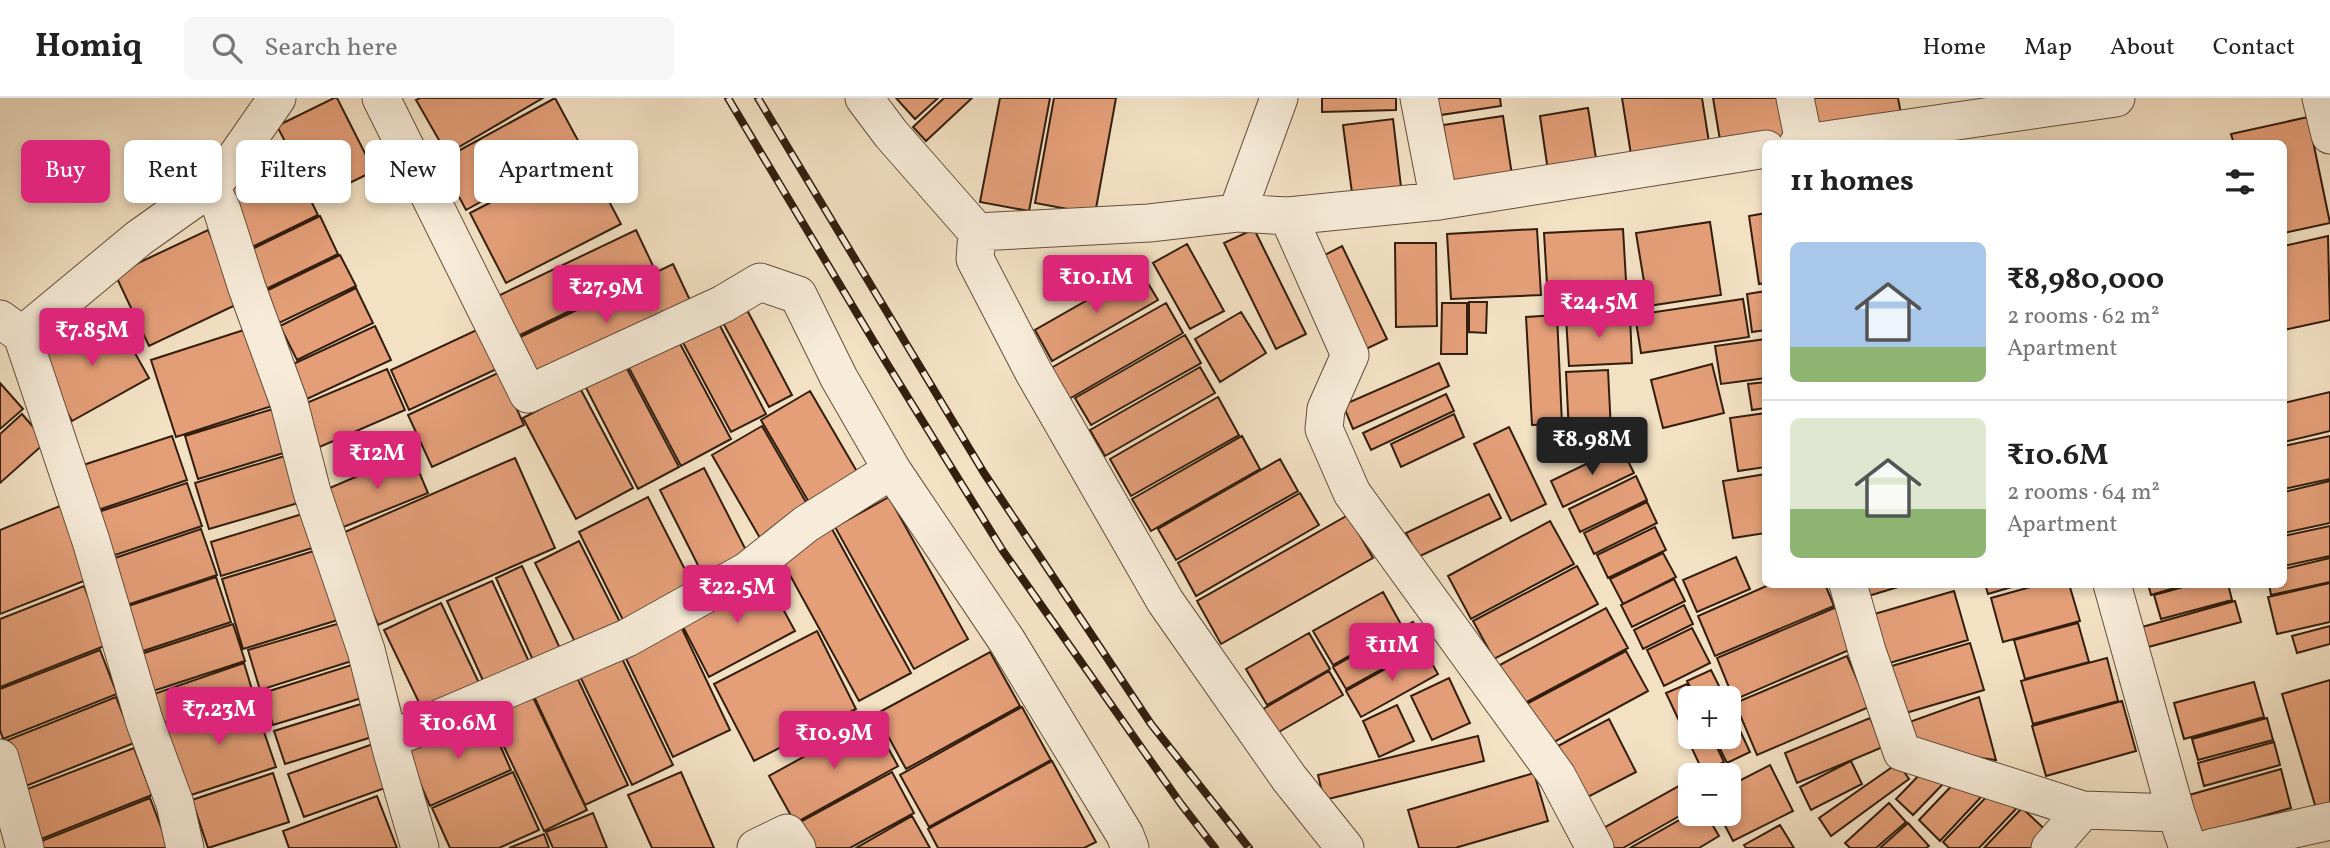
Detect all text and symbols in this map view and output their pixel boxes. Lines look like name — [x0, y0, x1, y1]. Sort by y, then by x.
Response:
search box — [184, 17, 674, 80]
text: Homiq — [35, 25, 142, 71]
icon: search — [208, 29, 246, 67]
text: Search here — [264, 30, 397, 66]
text: Home — [1922, 31, 1986, 65]
text: Map — [2024, 31, 2072, 65]
text: About — [2110, 31, 2175, 65]
text: Contact — [2213, 31, 2295, 65]
chip: Buy — [21, 140, 110, 203]
chip: Rent — [124, 140, 222, 203]
chip: Filters — [236, 140, 351, 203]
chip: New — [365, 140, 460, 203]
chip: Apartment — [474, 140, 638, 203]
text: 11 homes — [1790, 161, 1914, 203]
icon: filters — [2221, 163, 2259, 201]
pin: ₹10.1M — [1039, 256, 1153, 315]
text: ₹8,980,000 — [2007, 259, 2164, 301]
text: ₹10.1M — [1059, 262, 1133, 294]
pin: ₹27.9M — [549, 266, 663, 325]
icon: home — [1846, 270, 1930, 354]
text: ₹27.9M — [569, 272, 643, 304]
pin: ₹24.5M — [1542, 280, 1656, 340]
text: ₹24.5M — [1560, 287, 1638, 319]
text: 2 rooms · 62 m² — [2007, 301, 2159, 333]
pin: ₹7.85M — [35, 308, 149, 368]
text: ₹7.85M — [55, 315, 129, 347]
text: Apartment — [2007, 333, 2118, 365]
pin: ₹8.98M — [1535, 418, 1649, 477]
text: ₹8.98M — [1553, 424, 1631, 456]
pin: ₹12M — [336, 432, 418, 491]
text: ₹10.6M — [2007, 435, 2108, 477]
text: ₹12M — [349, 438, 405, 470]
icon: home — [1846, 446, 1930, 530]
text: 2 rooms · 64 m² — [2007, 477, 2160, 509]
text: Apartment — [2007, 509, 2118, 541]
pin: ₹22.5M — [680, 566, 794, 625]
text: ₹22.5M — [699, 572, 775, 604]
pin: ₹11M — [1351, 624, 1433, 683]
text: ₹11M — [1365, 630, 1419, 662]
map controls — [1678, 686, 1741, 826]
button: + — [1678, 686, 1741, 749]
pin: ₹7.23M — [162, 688, 276, 747]
text: ₹7.23M — [182, 694, 256, 726]
pin: ₹10.6M — [401, 702, 515, 761]
text: ₹10.6M — [419, 708, 497, 740]
pin: ₹10.9M — [777, 712, 891, 771]
text: ₹10.9M — [795, 718, 873, 750]
button: − — [1678, 763, 1741, 826]

